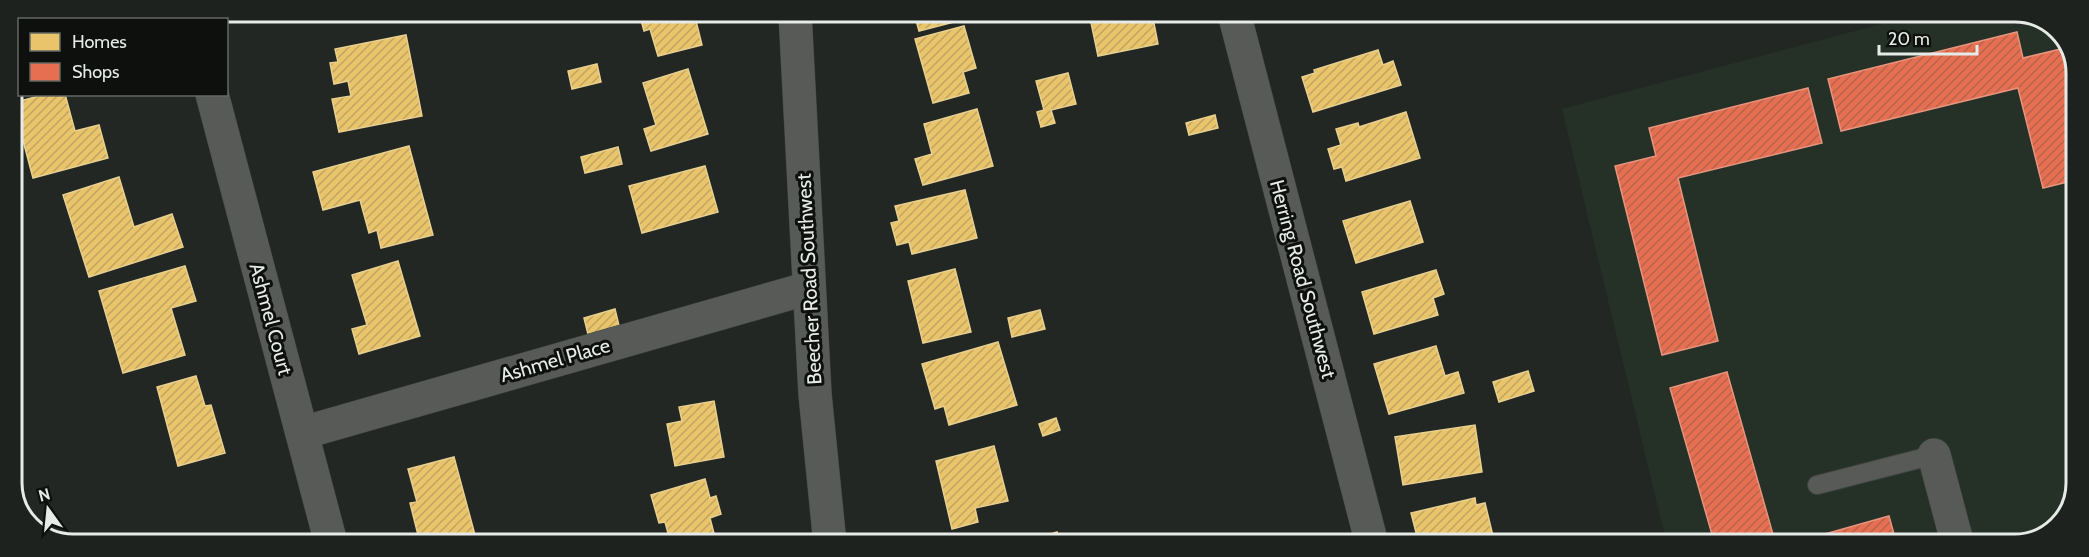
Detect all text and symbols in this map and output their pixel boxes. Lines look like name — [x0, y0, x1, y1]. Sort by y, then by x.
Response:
legend — [18, 18, 228, 96]
scale bar — [1879, 18, 1976, 56]
text: 20 m — [1888, 28, 1930, 50]
text: Homes — [72, 31, 127, 53]
text: Shops — [72, 61, 120, 83]
street label: Beecher Road Southwest — [791, 173, 827, 385]
street label: Herring Road Southwest — [1265, 177, 1341, 381]
street label: Ashmel Court — [245, 260, 298, 378]
street label: Ashmel Place — [497, 333, 613, 387]
north arrow — [18, 479, 78, 539]
text: N — [36, 484, 52, 506]

